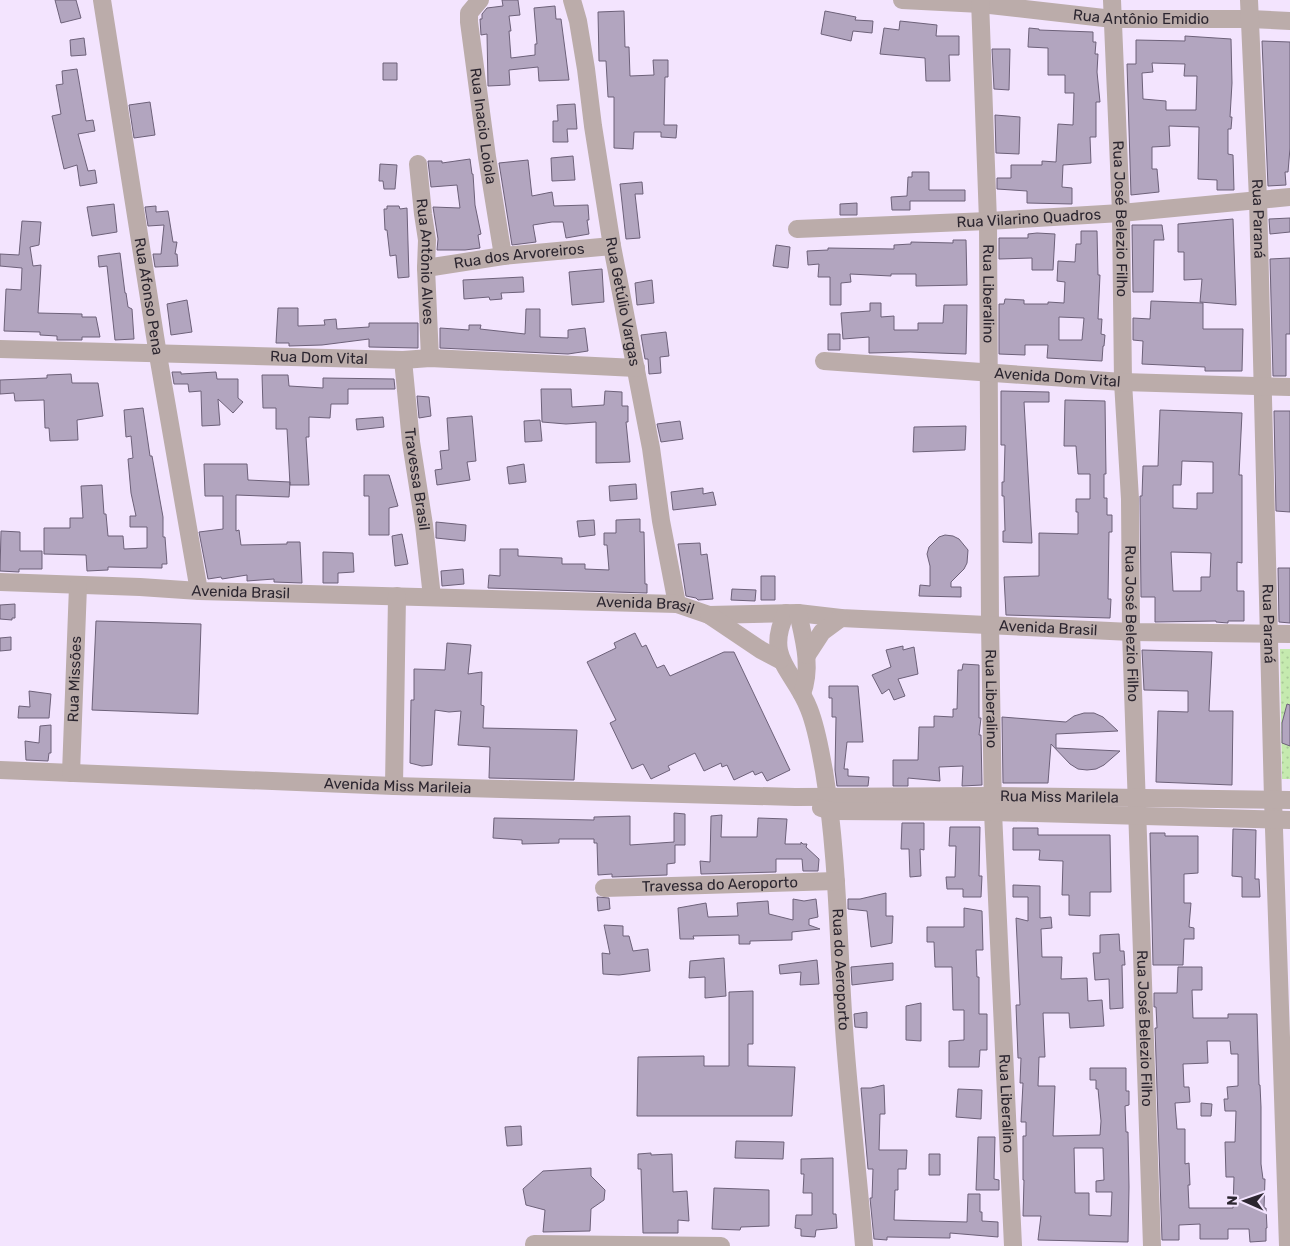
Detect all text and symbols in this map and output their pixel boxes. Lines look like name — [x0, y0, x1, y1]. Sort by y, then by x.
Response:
street label: Rua Antônio Emidio — [1072, 6, 1209, 28]
street label: Rua Inacio Loiola — [466, 67, 500, 186]
street label: Rua José Belezio Filho — [1109, 140, 1131, 297]
street label: Rua Paraná — [1248, 178, 1268, 259]
street label: Rua Antônio Alves — [413, 198, 438, 325]
street label: Rua Vilarino Quadros — [956, 205, 1102, 231]
street label: Rua Afonso Pena — [131, 236, 167, 356]
street label: Rua Getúlio Vargas — [602, 236, 644, 368]
street label: Rua dos Arvoreiros — [453, 240, 586, 273]
street label: Rua Liberalino — [979, 244, 998, 343]
street label: Rua Dom Vital — [270, 347, 368, 368]
street label: Avenida Dom Vital — [994, 364, 1121, 391]
street label: Travessa Brasil — [401, 427, 434, 531]
street label: Rua José Belezio Filho — [1121, 545, 1142, 702]
street label: Avenida Brasil — [191, 582, 290, 602]
street label: Rua Paraná — [1259, 584, 1279, 664]
street label: Avenida Brasil — [596, 593, 697, 618]
street label: Avenida Brasil — [999, 617, 1098, 639]
street label: Rua Missões — [64, 635, 85, 723]
street label: Rua Liberalino — [981, 649, 1001, 749]
street label: Avenida Miss Marileia — [323, 774, 472, 797]
street label: Rua Miss Marilela — [1000, 787, 1119, 807]
street label: Travessa do Aeroporto — [642, 873, 798, 896]
street label: Rua do Aeroporto — [829, 908, 853, 1031]
street label: Rua José Belezio Filho — [1133, 950, 1156, 1107]
street label: Rua Liberalino — [995, 1054, 1018, 1153]
north arrow — [1220, 1176, 1270, 1226]
text: N — [1224, 1195, 1241, 1206]

